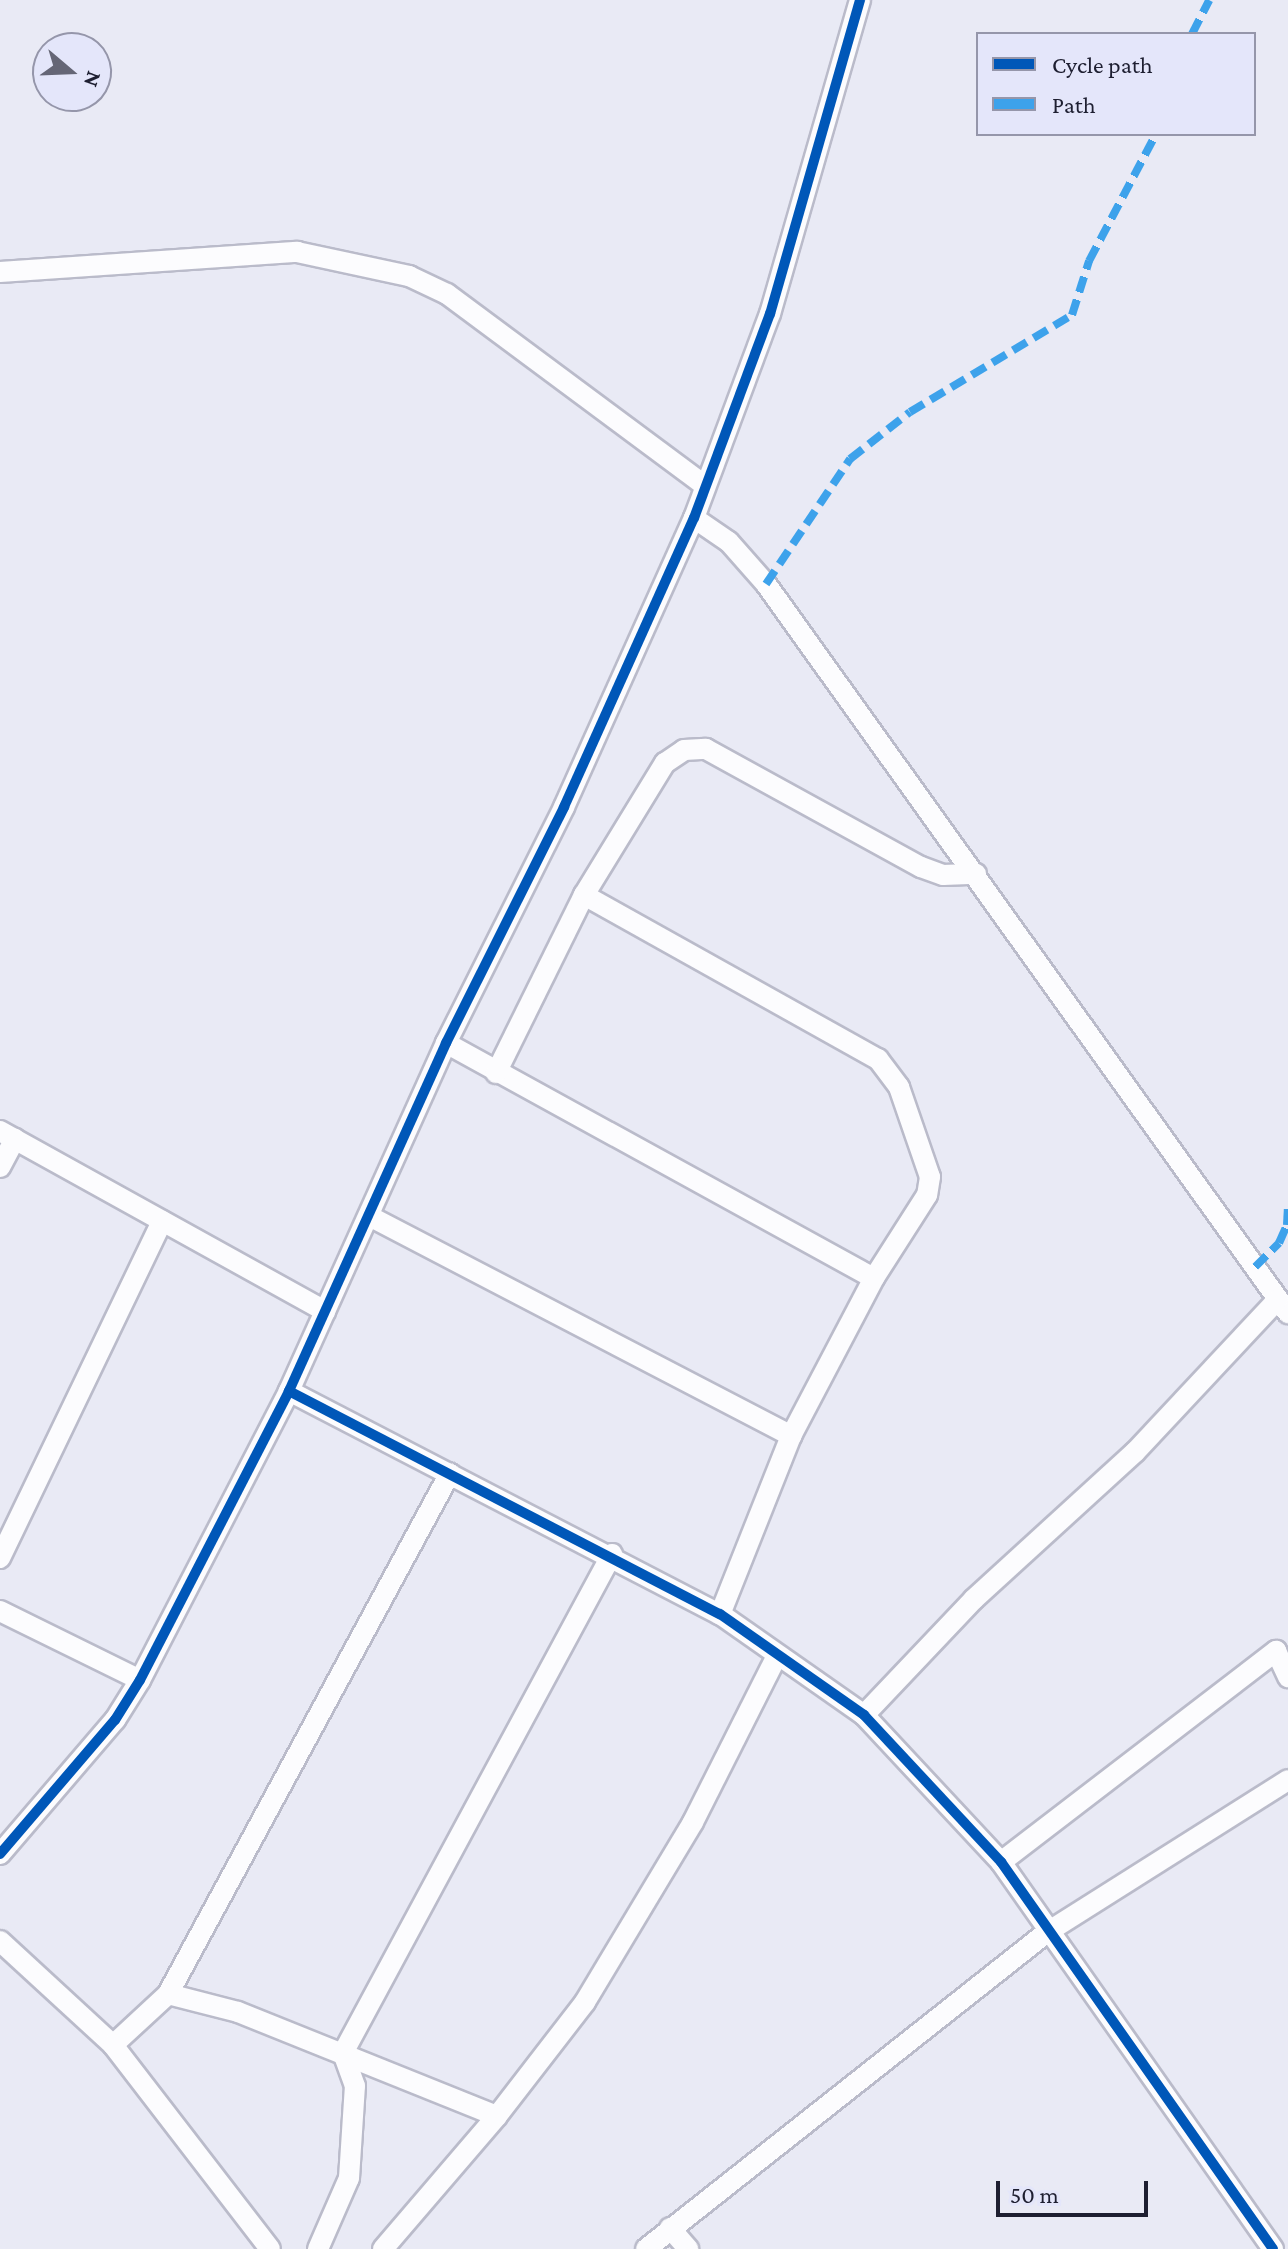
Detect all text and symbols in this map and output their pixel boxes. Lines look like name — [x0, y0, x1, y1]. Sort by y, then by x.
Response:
north arrow — [32, 32, 112, 112]
legend — [976, 32, 1256, 136]
text: Cycle path — [1052, 51, 1153, 78]
text: N — [79, 68, 108, 90]
text: Path — [1052, 91, 1096, 118]
scale bar — [1000, 2165, 1152, 2215]
text: 50 m — [1010, 2181, 1059, 2208]

